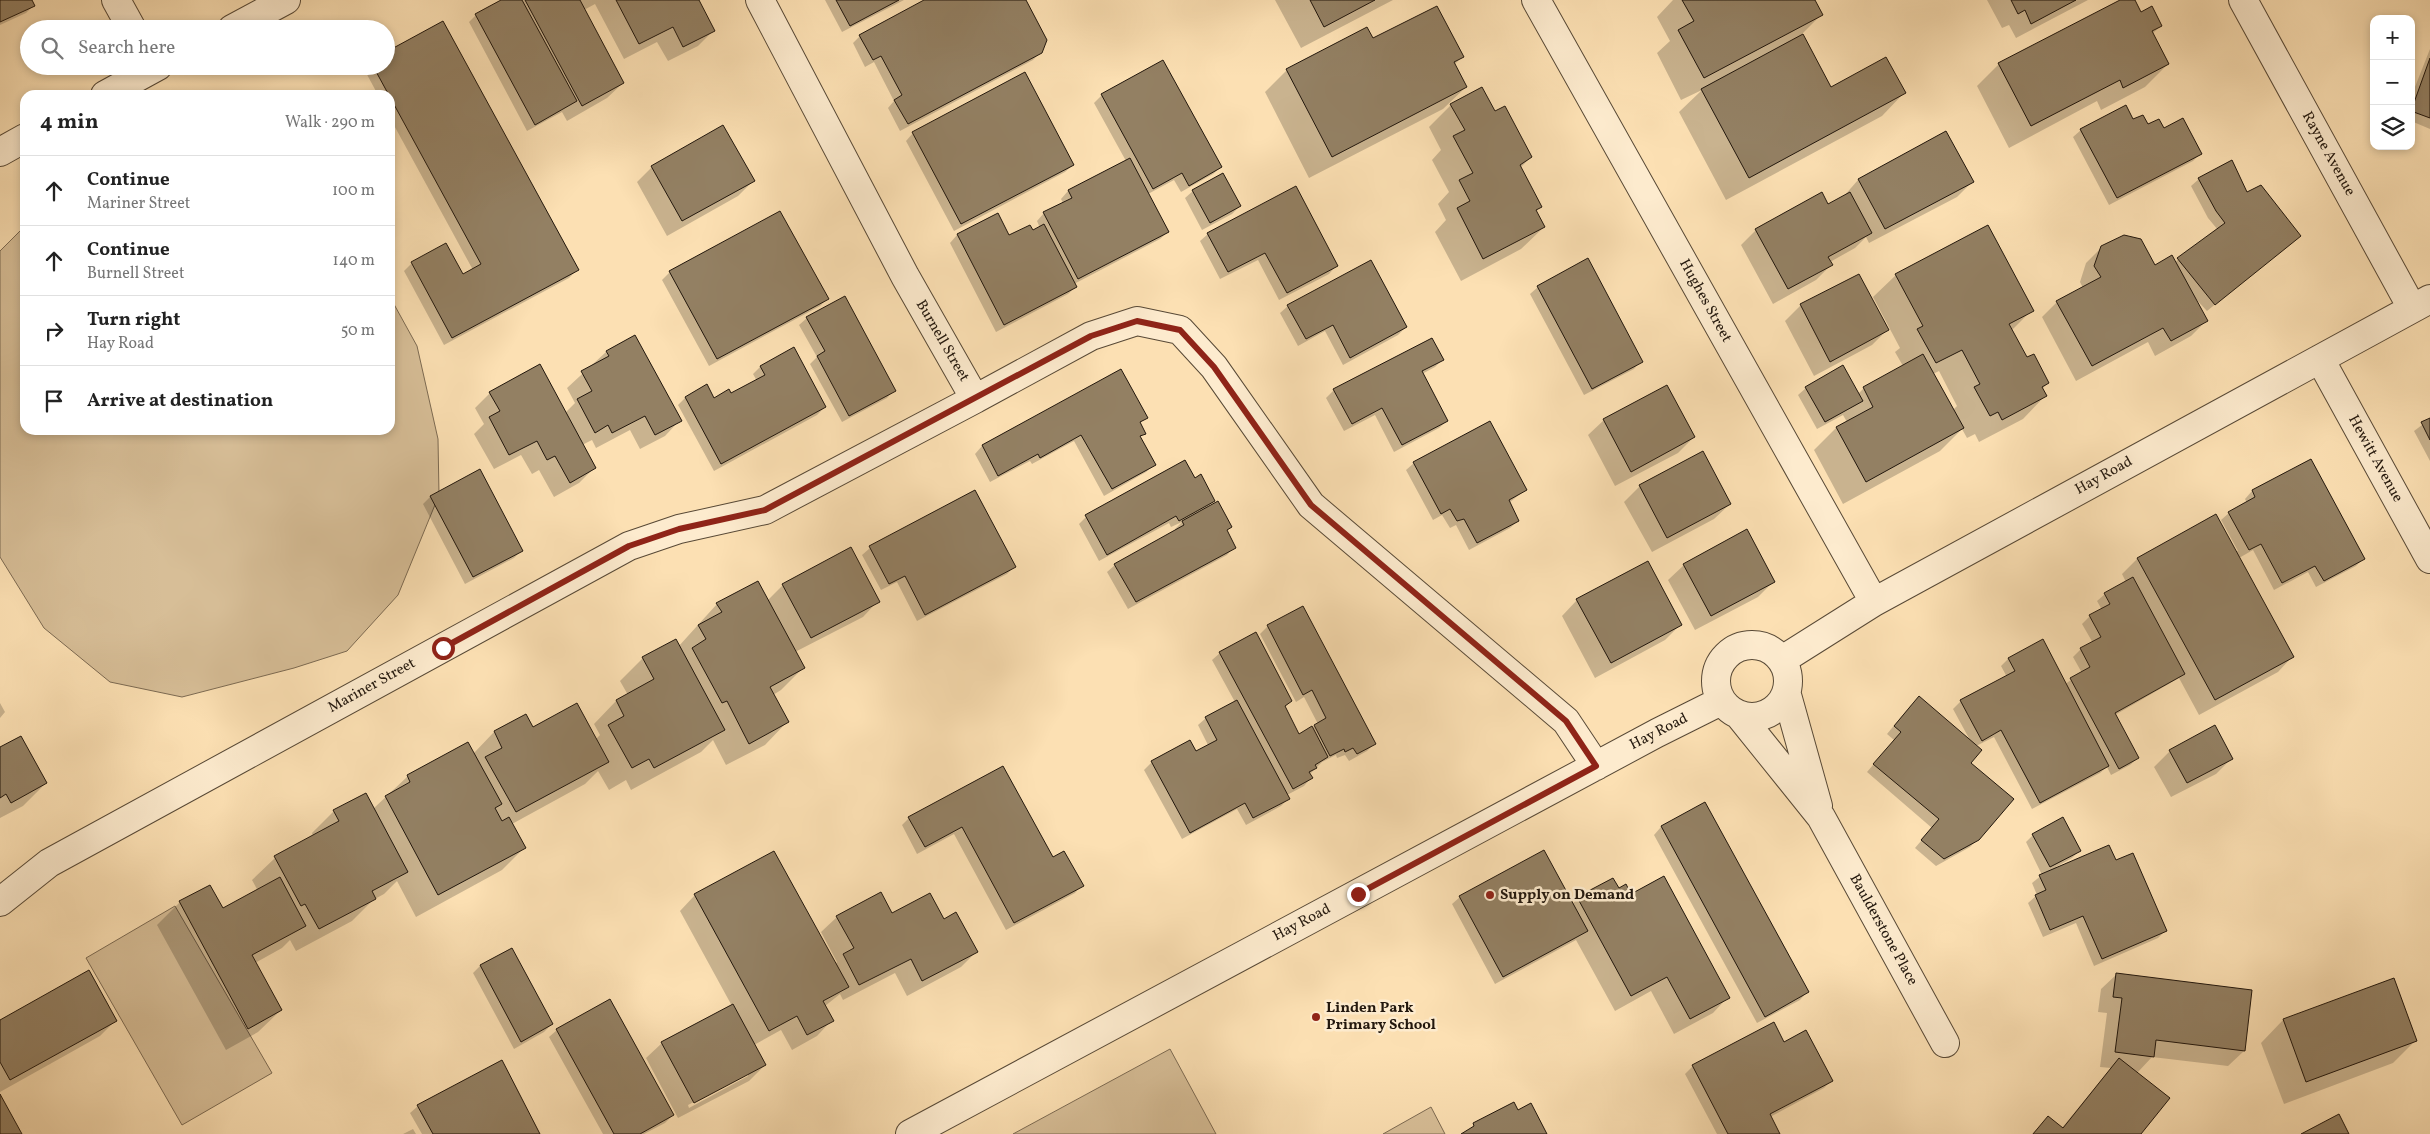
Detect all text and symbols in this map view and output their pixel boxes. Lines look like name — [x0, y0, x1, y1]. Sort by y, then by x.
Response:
map controls — [2370, 15, 2415, 150]
button: + — [2370, 15, 2415, 60]
search box — [20, 20, 395, 75]
icon: search — [38, 34, 66, 62]
text: Search here — [78, 35, 175, 61]
button: − — [2370, 60, 2415, 105]
button: layers — [2370, 105, 2415, 150]
text: 4 min — [40, 108, 99, 137]
street label: Rayne Avenue — [2296, 108, 2360, 200]
text: Walk · 290 m — [285, 112, 375, 134]
text: Continue — [87, 167, 170, 193]
icon: ahead — [40, 177, 68, 205]
text: 100 m — [332, 180, 375, 202]
text: Mariner Street — [87, 193, 190, 215]
text: Continue — [87, 237, 170, 263]
icon: ahead — [40, 247, 68, 275]
text: 140 m — [333, 250, 375, 272]
street label: Hughes Street — [1673, 256, 1737, 346]
text: Burnell Street — [87, 263, 185, 285]
street label: Burnell Street — [910, 296, 974, 386]
text: Turn right — [87, 307, 180, 333]
icon: right — [40, 317, 68, 345]
text: 50 m — [341, 320, 375, 342]
text: Hay Road — [87, 333, 154, 355]
icon: arrive — [40, 387, 68, 415]
text: Arrive at destination — [87, 388, 273, 414]
street label: Hewitt Avenue — [2342, 412, 2408, 506]
street label: Hay Road — [2071, 452, 2137, 500]
route start — [432, 637, 455, 660]
street label: Mariner Street — [325, 653, 419, 719]
street label: Hay Road — [1626, 708, 1692, 756]
street label: Baulderstone Place — [1844, 870, 1922, 990]
route end — [1347, 883, 1370, 906]
place label: Supply on Demand — [1500, 885, 1634, 906]
marker: Supply on Demand — [1484, 889, 1496, 901]
street label: Hay Road — [1269, 899, 1335, 947]
place label: Linden Park Primary School — [1326, 998, 1436, 1036]
marker: Linden Park Primary School — [1310, 1011, 1322, 1023]

